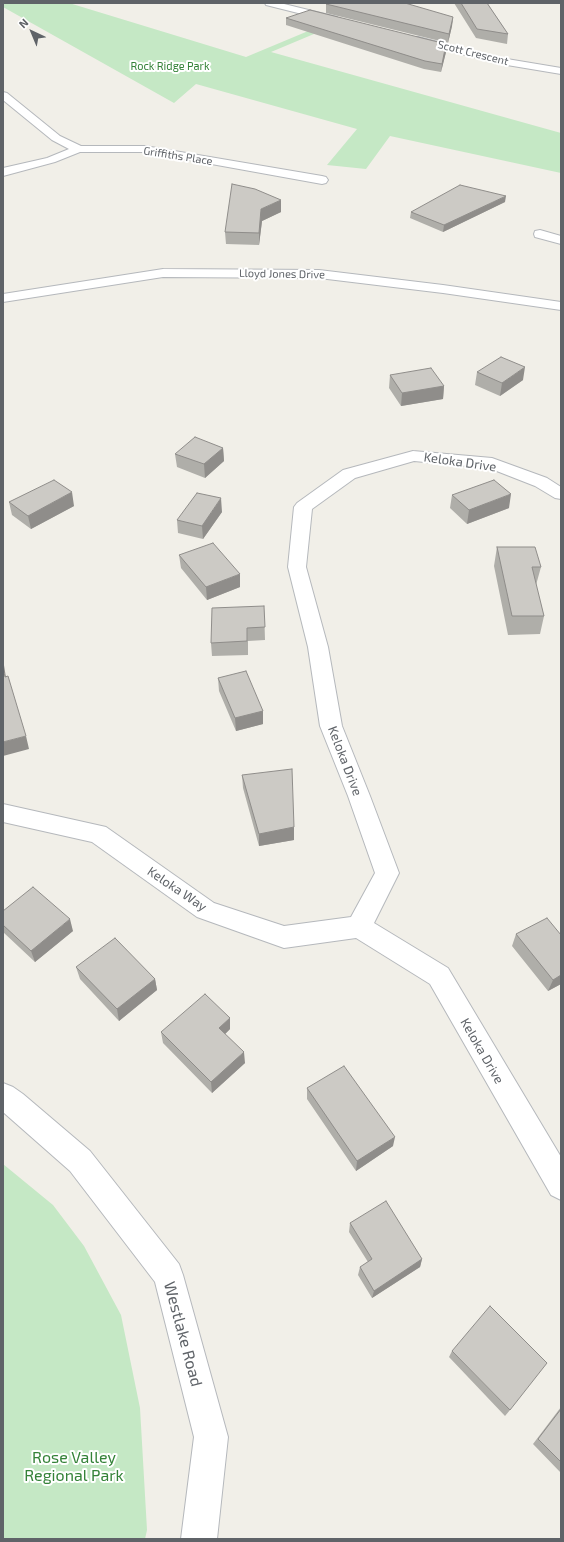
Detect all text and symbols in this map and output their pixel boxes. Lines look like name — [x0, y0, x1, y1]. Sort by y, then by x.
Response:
north arrow — [12, 12, 52, 52]
text: N — [16, 16, 31, 30]
street label: Scott Crescent — [436, 38, 510, 68]
park label: Rock Ridge Park — [130, 59, 210, 73]
street label: Griffiths Place — [142, 144, 214, 168]
street label: Lloyd Jones Drive — [239, 267, 325, 281]
street label: Keloka Drive — [423, 449, 497, 475]
street label: Keloka Drive — [325, 724, 365, 798]
street label: Keloka Way — [144, 863, 210, 915]
street label: Keloka Drive — [457, 1015, 507, 1087]
street label: Westlake Road — [160, 1279, 206, 1389]
park label: Rose Valley Regional Park — [24, 1448, 124, 1486]

